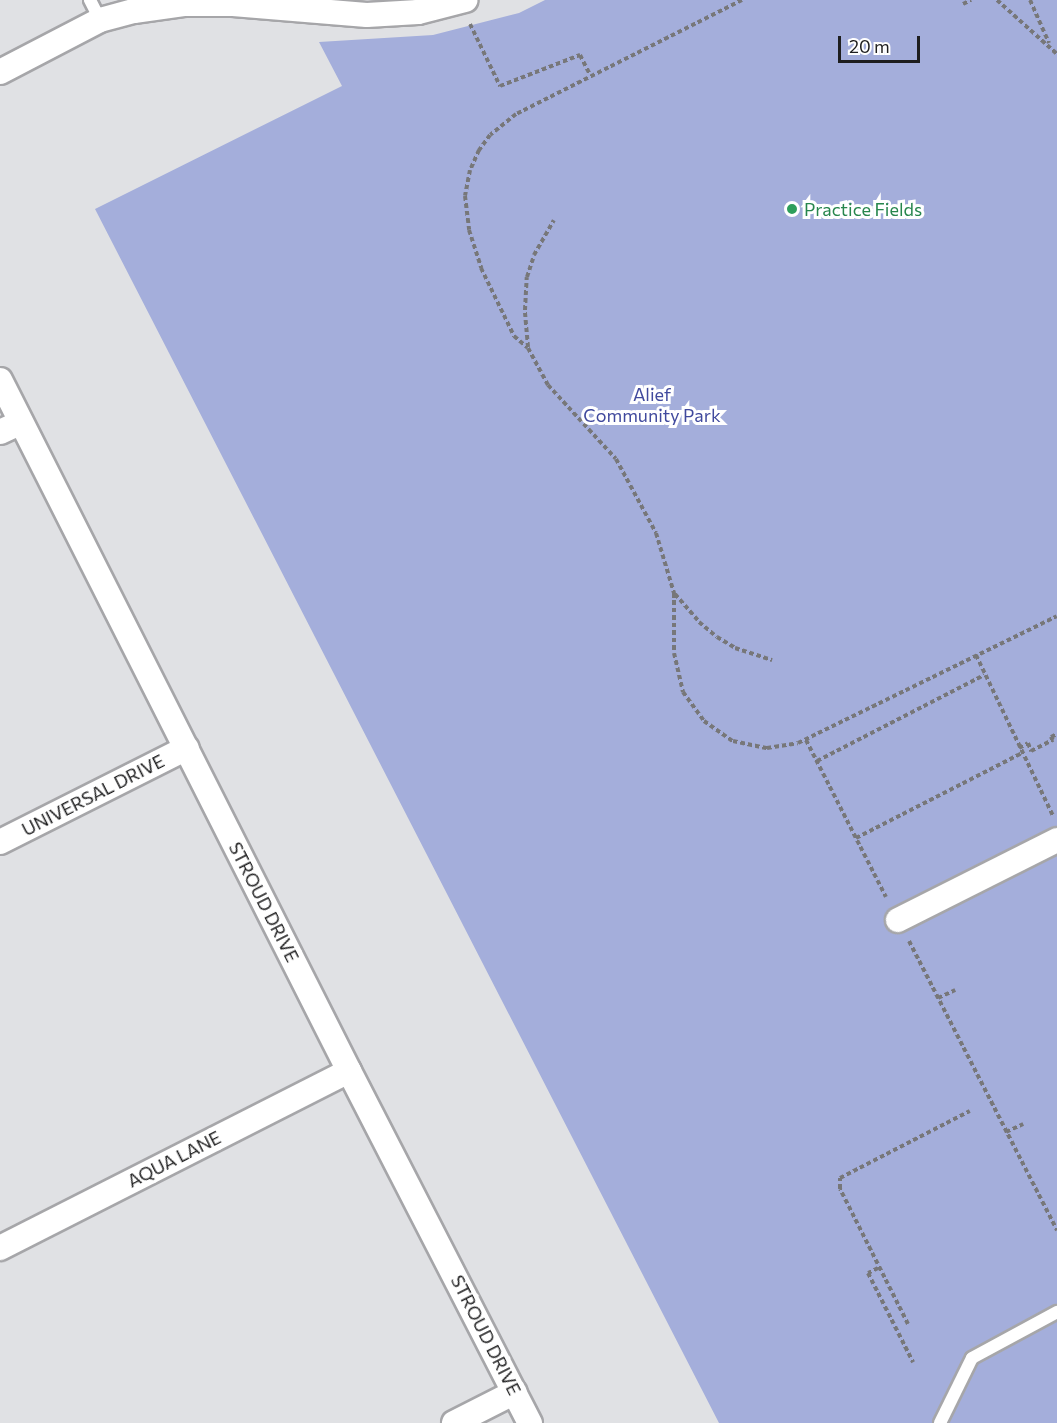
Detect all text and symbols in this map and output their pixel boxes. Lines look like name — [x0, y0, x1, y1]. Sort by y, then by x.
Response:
scale bar — [841, 24, 924, 62]
text: 20 m — [849, 35, 890, 57]
place label: Practice Fields — [804, 198, 922, 220]
marker: Practice Fields — [785, 202, 799, 216]
park label: Alief Community Park — [583, 384, 721, 426]
street label: UNIVERSAL DRIVE — [18, 750, 168, 840]
street label: STROUD DRIVE — [225, 838, 303, 966]
street label: AQUA LANE — [124, 1126, 224, 1192]
street label: STROUD DRIVE — [447, 1271, 525, 1399]

